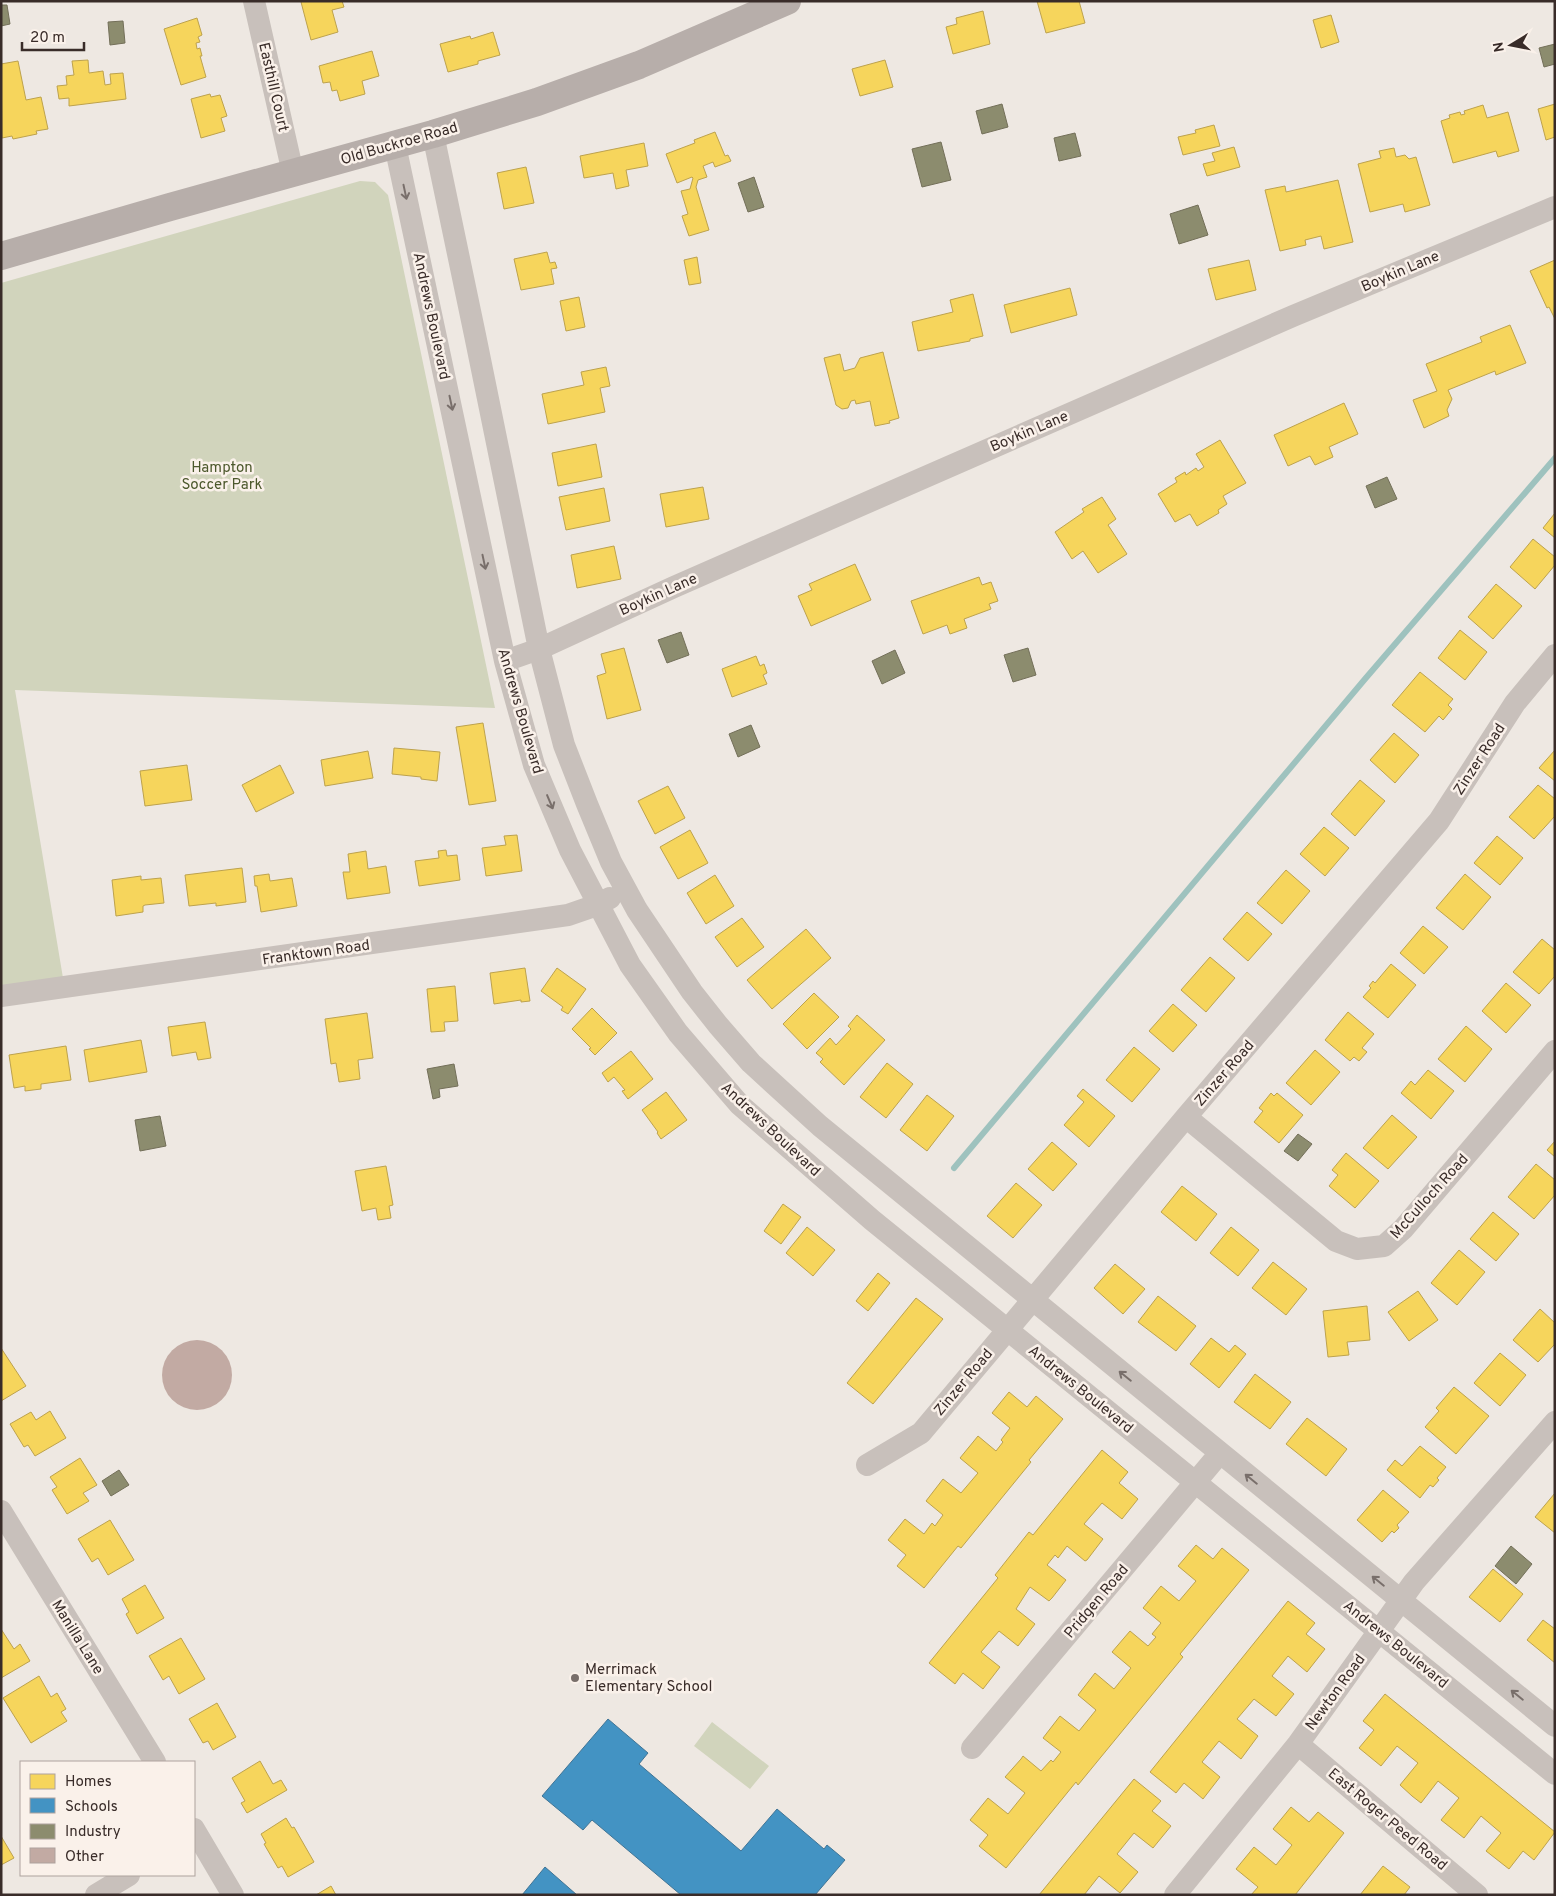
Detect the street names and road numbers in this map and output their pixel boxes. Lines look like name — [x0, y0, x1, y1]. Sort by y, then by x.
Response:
street label: Easthill Court — [253, 41, 292, 134]
street label: Old Buckroe Road — [339, 119, 460, 170]
street label: Boykin Lane — [1359, 247, 1443, 297]
street label: Andrews Boulevard — [408, 251, 453, 382]
street label: Boykin Lane — [988, 407, 1072, 457]
street label: Boykin Lane — [617, 570, 700, 621]
street label: Andrews Boulevard — [493, 646, 547, 776]
street label: Zinzer Road — [1450, 720, 1510, 799]
street label: Franktown Road — [261, 937, 371, 970]
street label: Zinzer Road — [1191, 1037, 1259, 1111]
street label: Andrews Boulevard — [716, 1079, 824, 1181]
street label: McCulloch Road — [1387, 1150, 1473, 1244]
street label: Andrews Boulevard — [1024, 1342, 1136, 1438]
street label: Zinzer Road — [931, 1346, 998, 1420]
street label: Pridgen Road — [1061, 1561, 1134, 1643]
street label: Manilla Lane — [46, 1597, 107, 1679]
street label: Andrews Boulevard — [1339, 1597, 1451, 1693]
street label: Newton Road — [1302, 1651, 1370, 1735]
street label: East Roger Peed Road — [1324, 1765, 1451, 1876]

